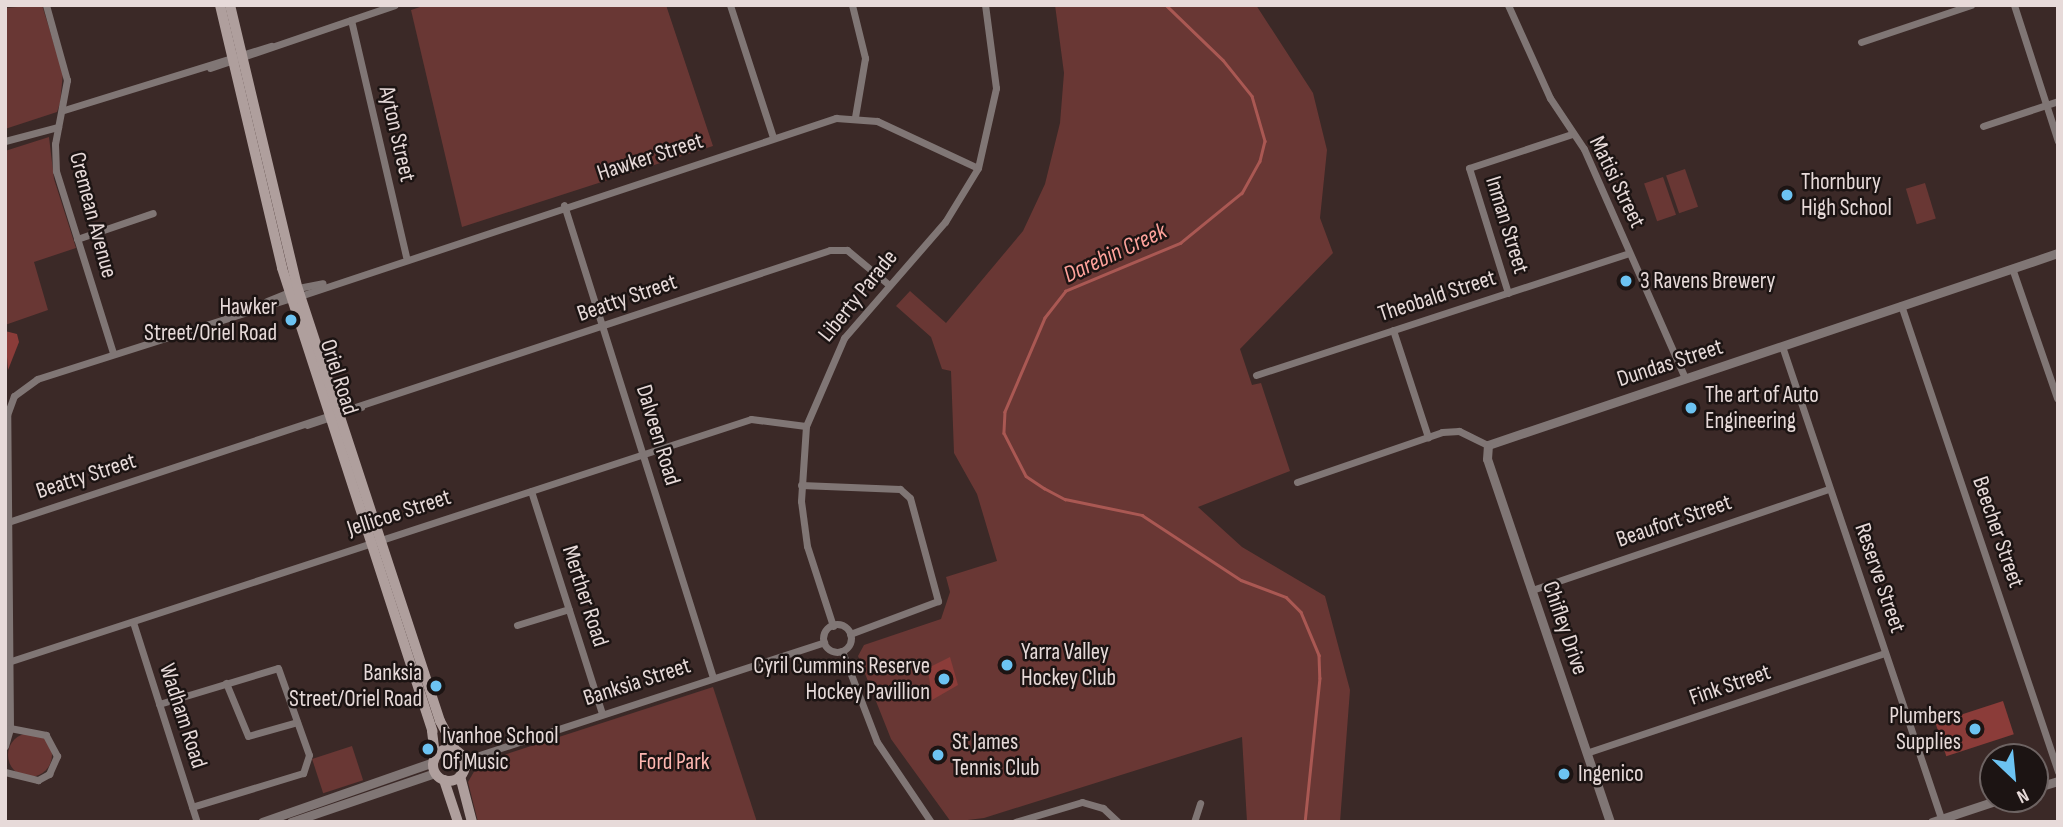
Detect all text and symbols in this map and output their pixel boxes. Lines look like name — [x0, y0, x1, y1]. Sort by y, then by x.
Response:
street label: Ayton Street — [373, 84, 421, 184]
street label: Hawker Street — [594, 127, 706, 187]
street label: Matisi Street — [1583, 132, 1651, 232]
street label: Cremean Avenue — [63, 149, 123, 281]
place label: Thornbury High School — [1801, 168, 1892, 222]
street label: Inman Street — [1479, 173, 1535, 277]
marker: Thornbury High School — [1779, 187, 1795, 203]
water label: Darebin Creek — [1059, 217, 1171, 289]
street label: Liberty Parade — [813, 244, 903, 348]
street label: Theobald Street — [1375, 264, 1499, 328]
place label: 3 Ravens Brewery — [1640, 267, 1775, 295]
street label: Beatty Street — [574, 268, 680, 328]
marker: 3 Ravens Brewery — [1618, 273, 1634, 289]
place label: Hawker Street/Oriel Road — [144, 293, 277, 347]
marker: Hawker Street/Oriel Road — [283, 312, 299, 328]
street label: Dundas Street — [1614, 333, 1726, 393]
street label: Oriel Road — [314, 336, 364, 418]
place label: The art of Auto Engineering — [1705, 381, 1819, 435]
street label: Dalveen Road — [630, 382, 686, 488]
marker: The art of Auto Engineering — [1683, 400, 1699, 416]
street label: Beatty Street — [33, 447, 139, 505]
street label: Beecher Street — [1966, 473, 2030, 591]
street label: Jellicoe Street — [344, 483, 454, 543]
street label: Beaufort Street — [1613, 488, 1735, 554]
street label: Reserve Street — [1848, 520, 1912, 636]
street label: Merther Road — [556, 542, 614, 650]
street label: Chifley Drive — [1536, 578, 1594, 678]
place label: Yarra Valley Hockey Club — [1021, 638, 1116, 692]
street label: Banksia Street — [580, 652, 694, 712]
place label: Cyril Cummins Reserve Hockey Pavillion — [753, 652, 930, 706]
marker: Yarra Valley Hockey Club — [999, 657, 1015, 673]
street label: Fink Street — [1686, 658, 1774, 712]
place label: Banksia Street/Oriel Road — [289, 659, 422, 713]
street label: Wadham Road — [153, 660, 213, 772]
marker: Cyril Cummins Reserve Hockey Pavillion — [936, 671, 952, 687]
marker: Banksia Street/Oriel Road — [428, 678, 444, 694]
place label: Plumbers Supplies — [1889, 702, 1961, 756]
marker: Plumbers Supplies — [1967, 721, 1983, 737]
place label: Ivanhoe School Of Music — [442, 722, 558, 776]
place label: St James Tennis Club — [952, 728, 1040, 782]
marker: Ivanhoe School Of Music — [420, 741, 436, 757]
north arrow — [1979, 743, 2049, 813]
marker: St James Tennis Club — [930, 747, 946, 763]
park label: Ford Park — [638, 748, 710, 776]
place label: Ingenico — [1578, 760, 1644, 788]
marker: Ingenico — [1556, 766, 1572, 782]
text: N — [2013, 783, 2032, 808]

